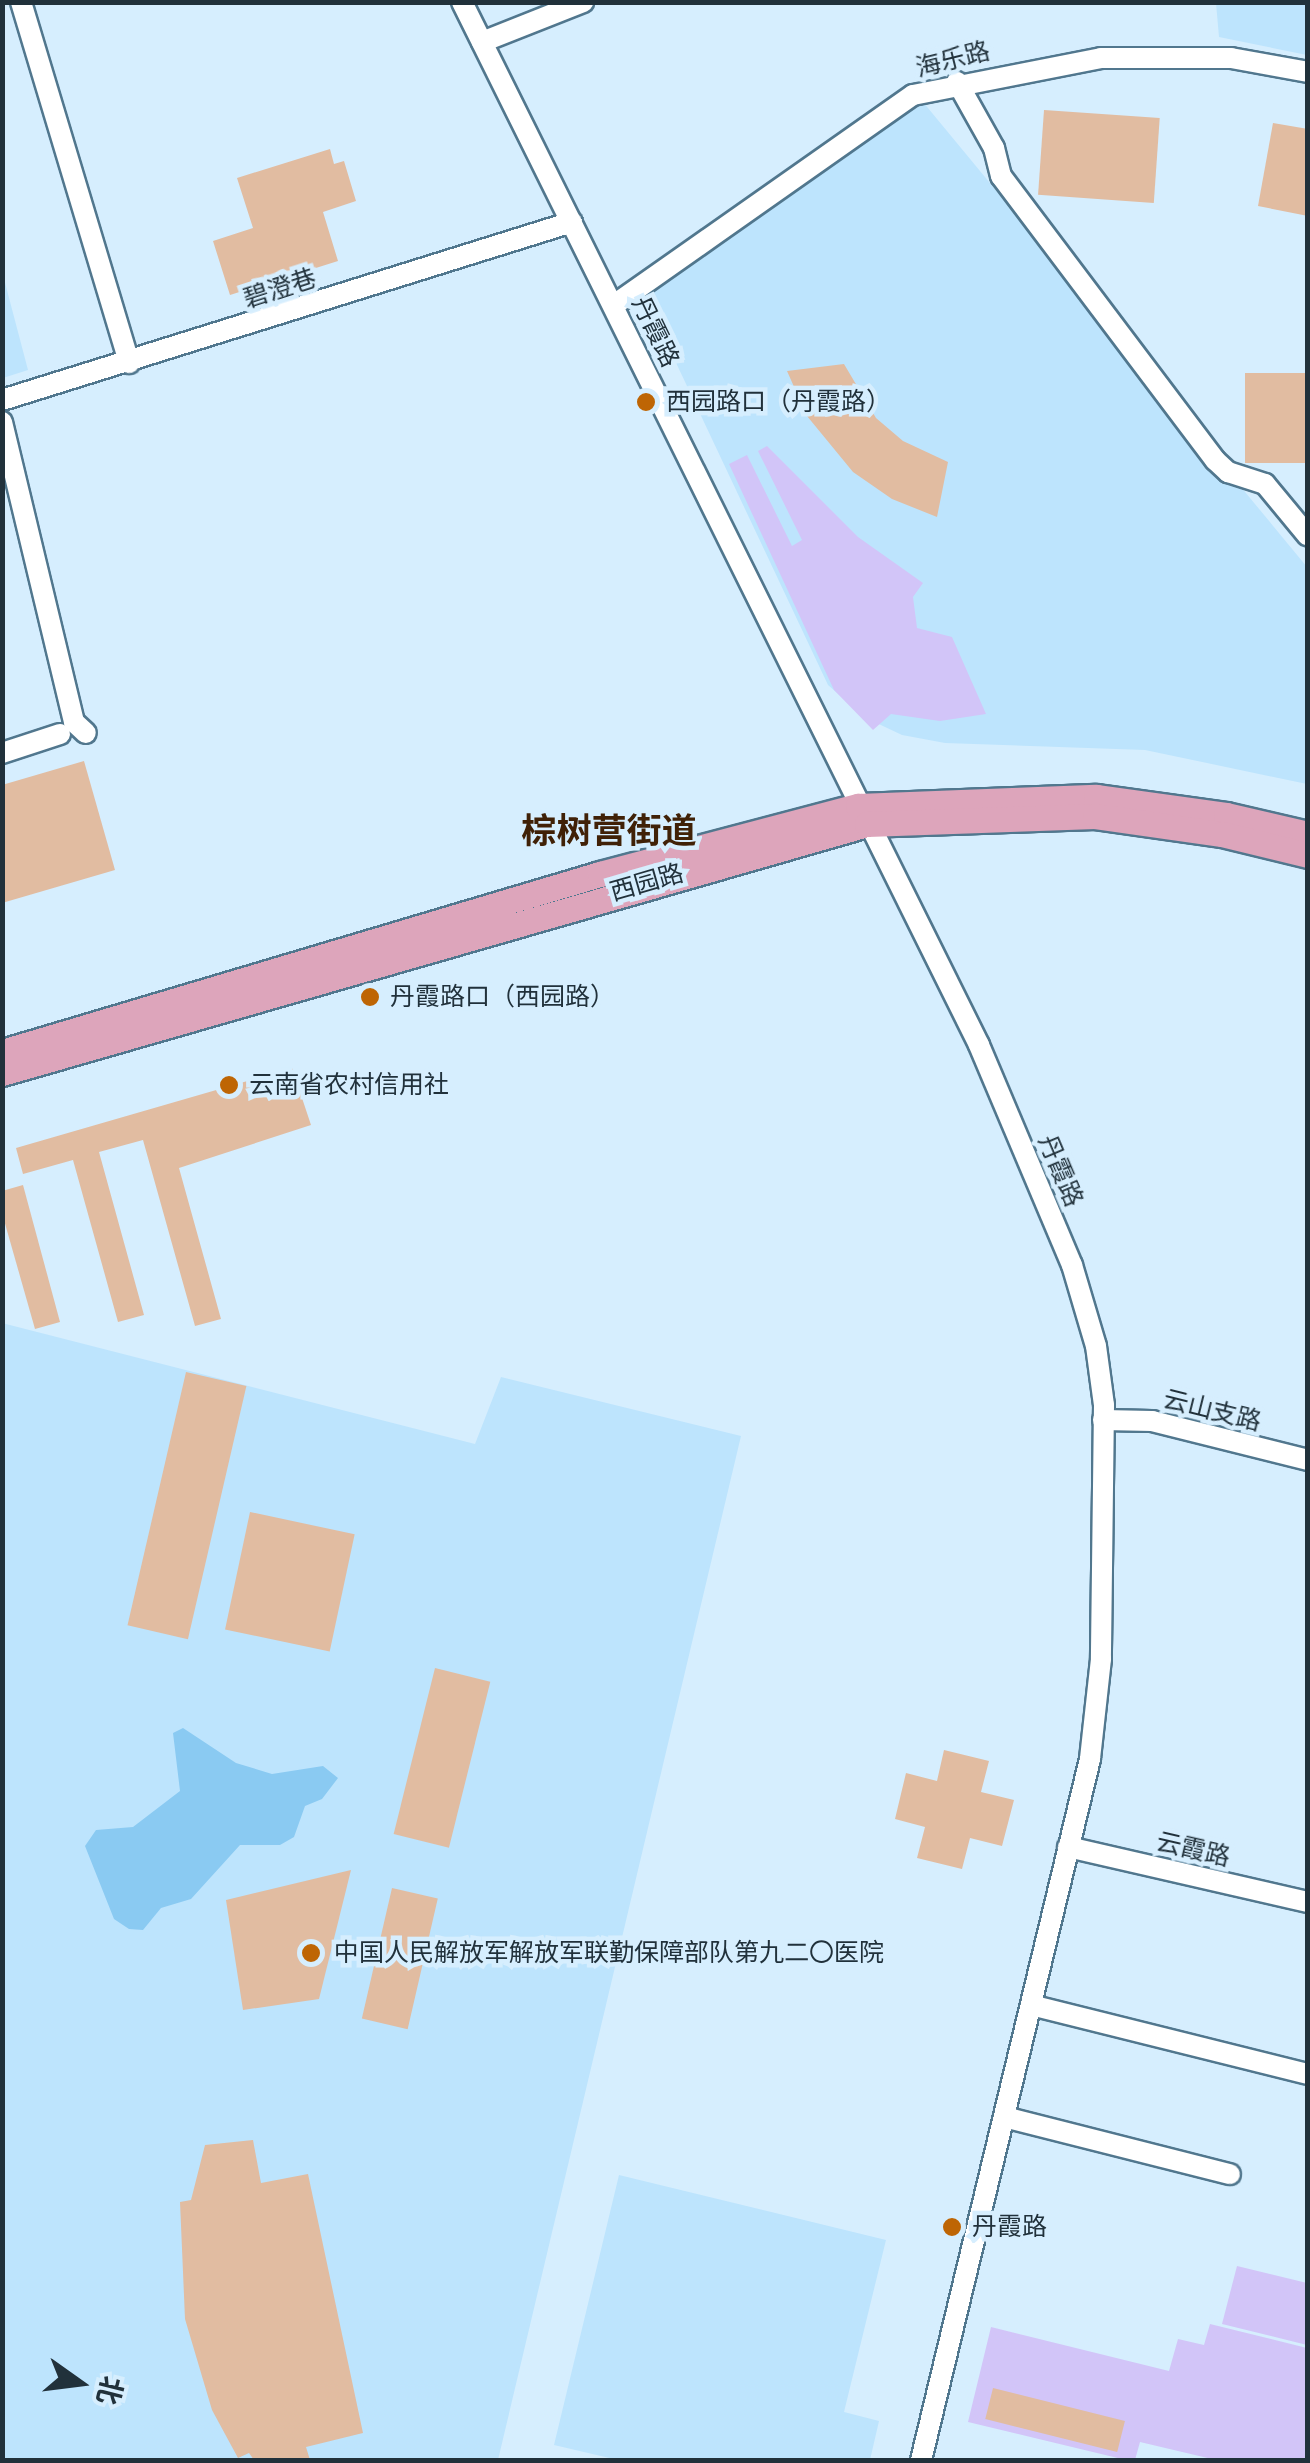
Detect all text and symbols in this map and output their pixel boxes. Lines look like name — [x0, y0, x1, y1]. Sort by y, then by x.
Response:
street label: 海乐路 — [913, 36, 993, 84]
street label: 碧澄巷 — [240, 263, 320, 315]
street label: 丹霞路 — [625, 292, 685, 372]
place label: 西园路口（丹霞路） — [666, 387, 891, 417]
marker: 西园路口（丹霞路） — [635, 391, 657, 413]
district label: 棕树营街道 — [522, 810, 696, 852]
street label: 西园路 — [607, 858, 687, 908]
place label: 丹霞路口（西园路） — [390, 982, 615, 1012]
marker: 丹霞路口（西园路） — [359, 986, 381, 1008]
place label: 云南省农村信用社 — [249, 1070, 449, 1100]
marker: 云南省农村信用社 — [218, 1074, 240, 1096]
street label: 丹霞路 — [1032, 1131, 1088, 1211]
street label: 云山支路 — [1160, 1384, 1264, 1438]
street label: 云霞路 — [1153, 1827, 1233, 1873]
place label: 中国人民解放军解放军联勤保障部队第九二〇医院 — [334, 1938, 884, 1968]
marker: 中国人民解放军解放军联勤保障部队第九二〇医院 — [298, 1940, 324, 1966]
place label: 丹霞路 — [972, 2212, 1047, 2242]
marker: 丹霞路 — [941, 2216, 963, 2238]
north arrow — [30, 2333, 130, 2433]
text: 北 — [90, 2373, 129, 2408]

